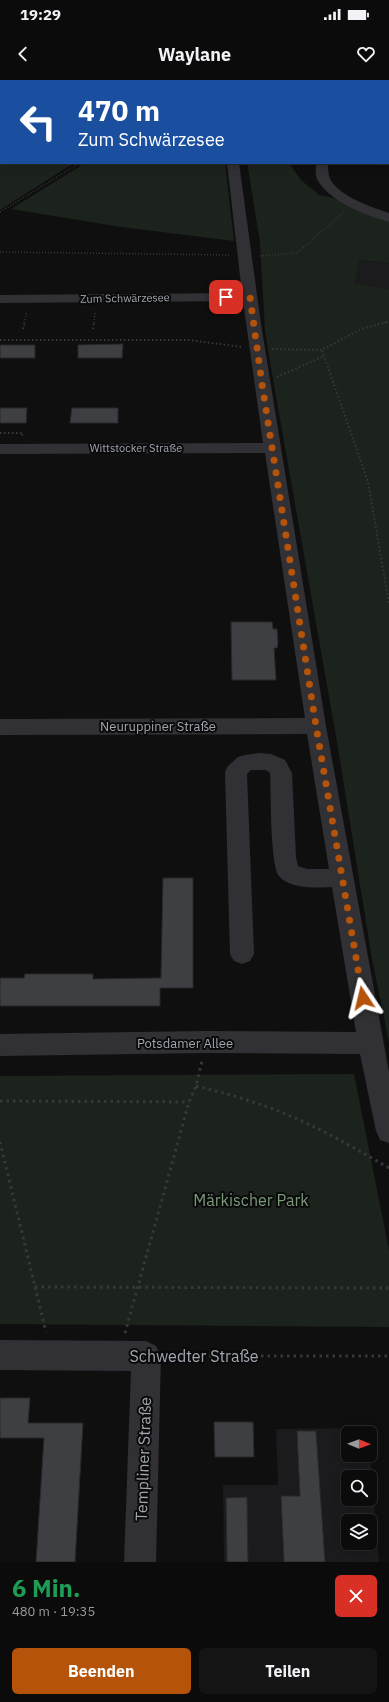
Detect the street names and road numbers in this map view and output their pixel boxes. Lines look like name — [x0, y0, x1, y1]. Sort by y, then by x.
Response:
street label: Zum Schwärzesee — [80, 290, 170, 306]
street label: Wittstocker Straße — [90, 441, 182, 455]
street label: Neuruppiner Straße — [100, 718, 216, 735]
street label: Potsdamer Allee — [137, 1035, 233, 1052]
street label: Schwedter Straße — [130, 1346, 259, 1366]
street label: Templiner Straße — [131, 1396, 155, 1521]

